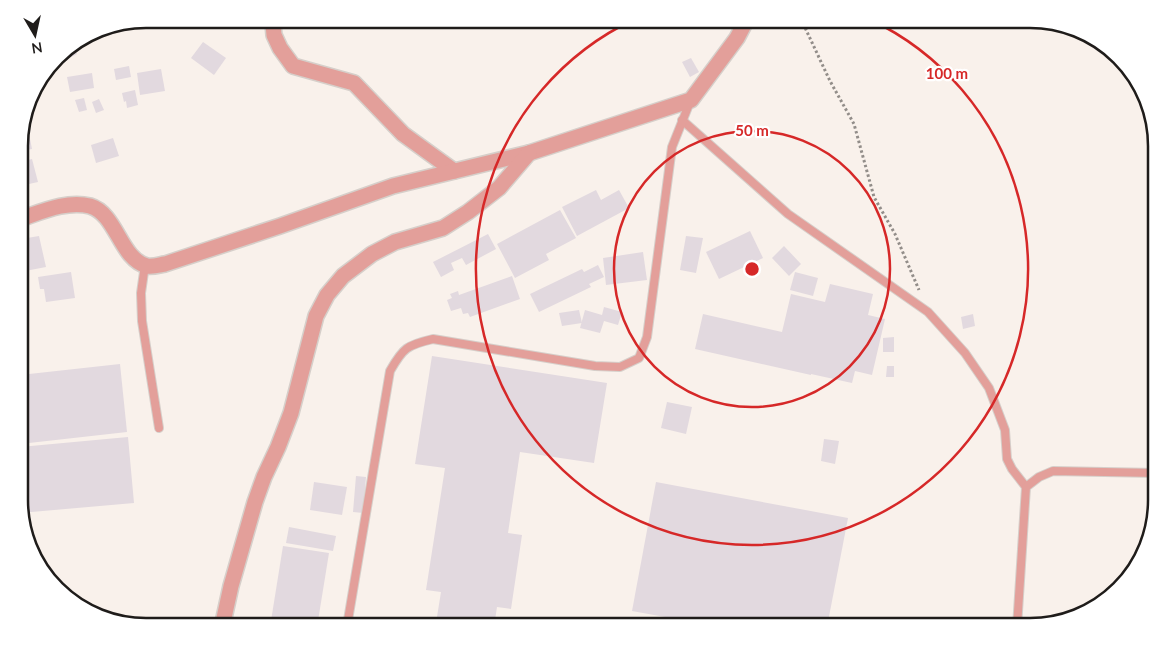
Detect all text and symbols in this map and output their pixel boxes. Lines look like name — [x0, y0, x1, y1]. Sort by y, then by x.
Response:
north arrow — [10, 10, 60, 60]
text: N — [30, 39, 44, 58]
text: 100 m — [926, 64, 968, 82]
text: 50 m — [735, 121, 769, 139]
centre of rings — [743, 260, 761, 278]

